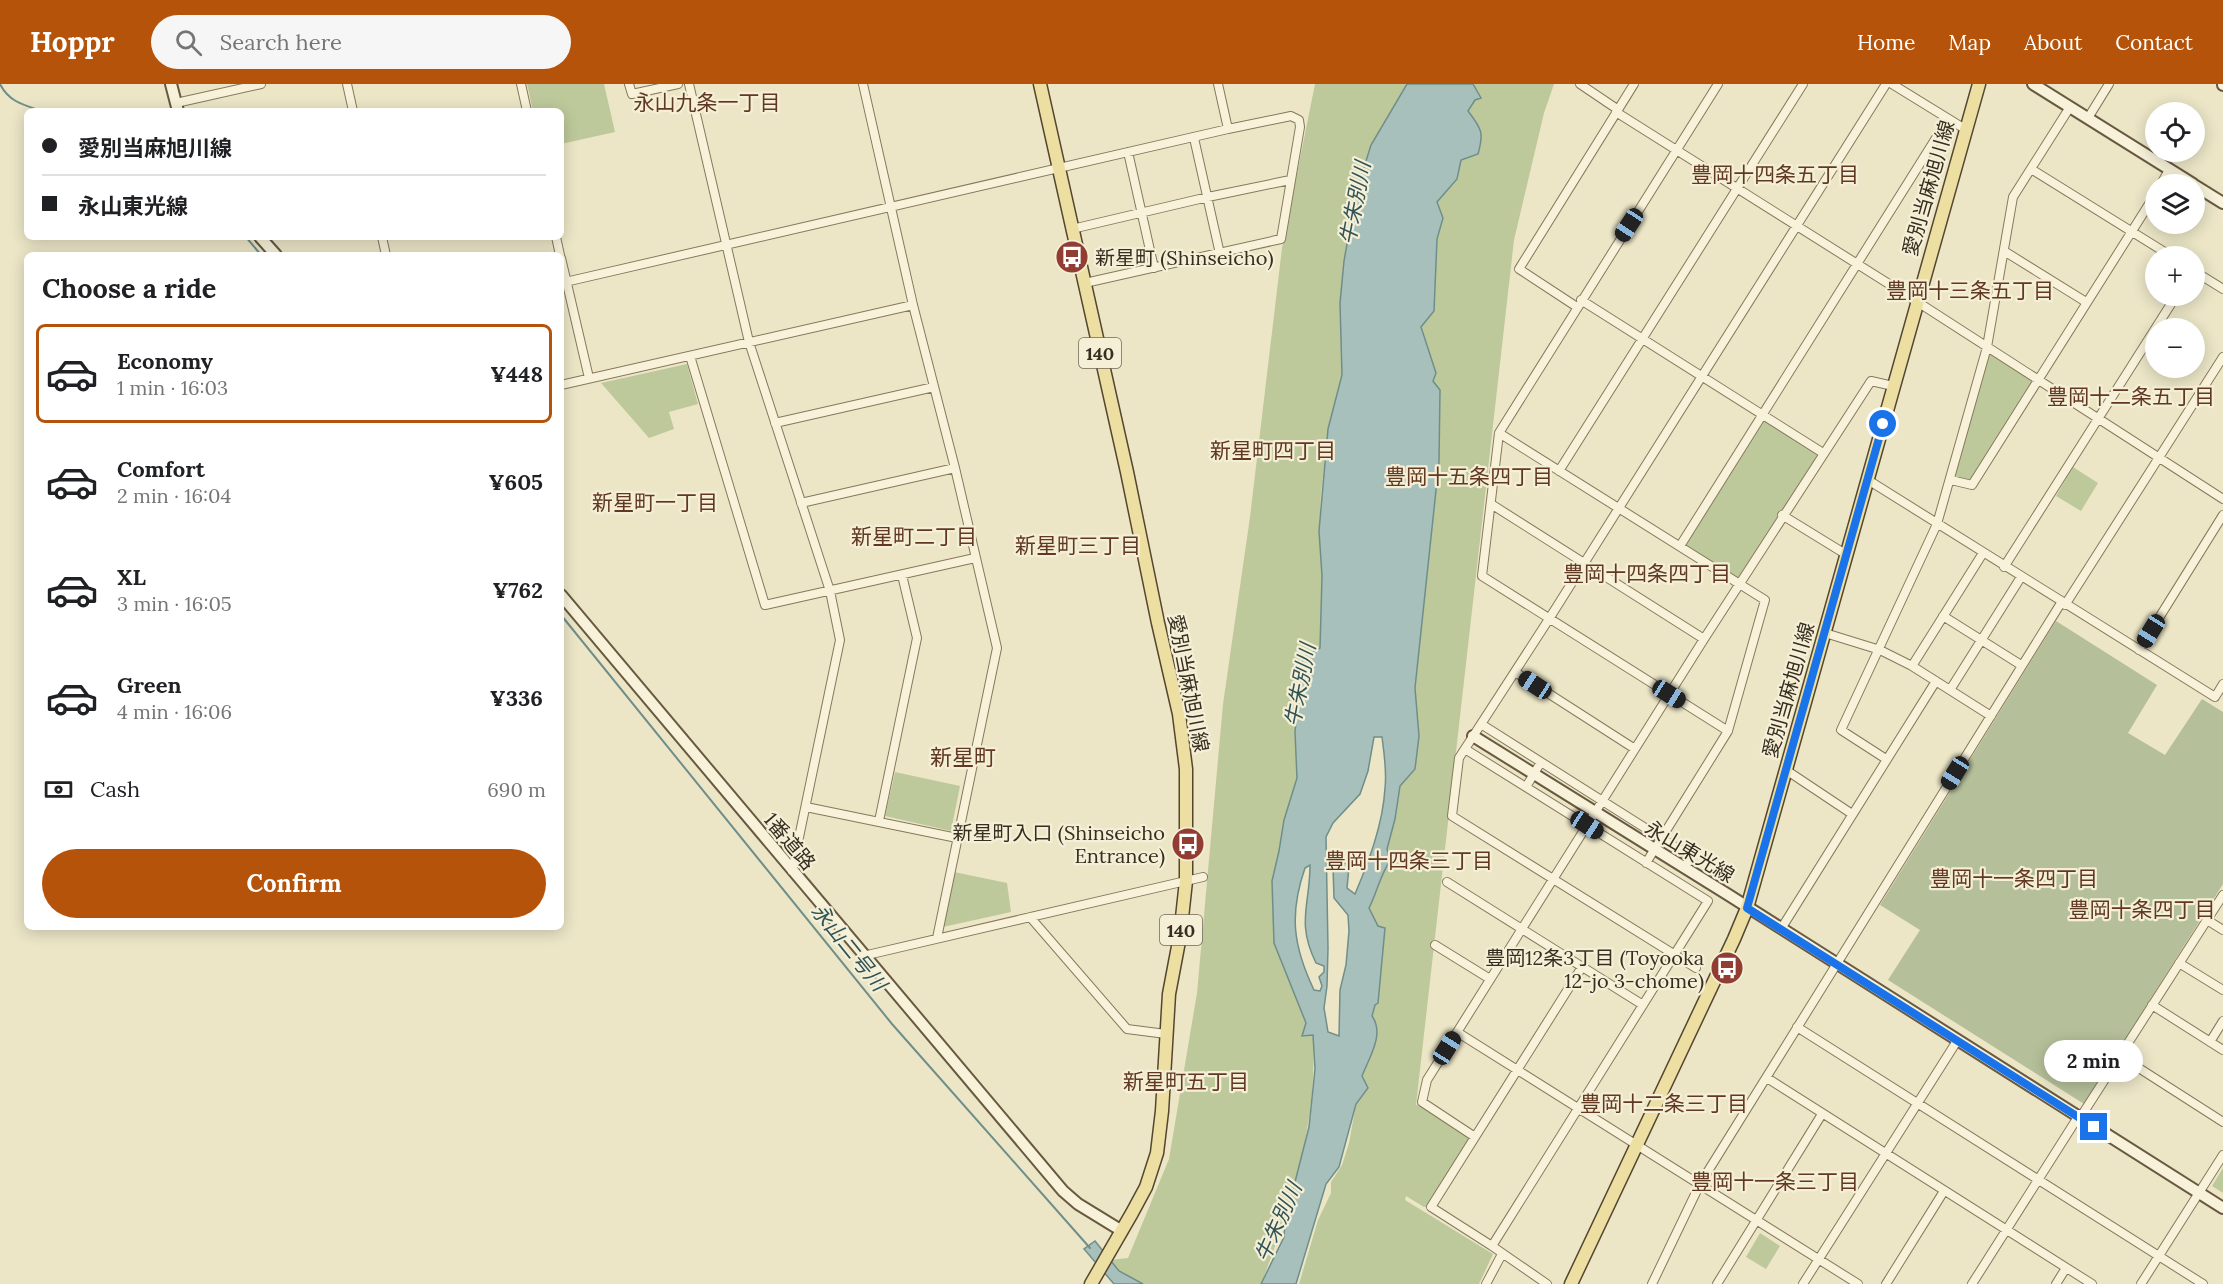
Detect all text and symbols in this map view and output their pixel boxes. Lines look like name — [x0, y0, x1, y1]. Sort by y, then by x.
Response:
search box — [151, 15, 571, 69]
text: Hoppr — [30, 24, 115, 60]
icon: search — [172, 26, 205, 59]
text: Search here — [220, 28, 342, 56]
text: Home — [1857, 29, 1915, 56]
text: Map — [1948, 29, 1991, 56]
text: About — [2024, 29, 2082, 56]
text: Contact — [2115, 29, 2193, 56]
district label: 永山九条一丁目 — [634, 89, 781, 116]
map controls — [2145, 102, 2205, 378]
button: locate — [2145, 102, 2205, 162]
street label: 愛別当麻旭川線 — [1897, 117, 1959, 259]
text: 愛別当麻旭川線 — [78, 134, 232, 162]
water label: 牛朱別川 — [1334, 157, 1377, 247]
district label: 豊岡十四条五丁目 — [1691, 161, 1859, 188]
button: layers — [2145, 174, 2205, 234]
text: 永山東光線 — [78, 192, 188, 220]
car — [1612, 205, 1646, 245]
bus stop icon: 新星町 (Shinseicho) — [1054, 239, 1090, 275]
place label: 新星町 (Shinseicho) — [1095, 245, 1274, 271]
button: + — [2145, 246, 2205, 306]
text: Choose a ride — [42, 271, 216, 305]
district label: 豊岡十三条五丁目 — [1886, 277, 2054, 304]
button: − — [2145, 318, 2205, 378]
road number: 140 — [1079, 338, 1121, 368]
icon: car — [45, 347, 99, 401]
text: Economy — [117, 347, 213, 375]
text: ¥448 — [490, 360, 543, 388]
text: 1 min · 16:03 — [117, 375, 228, 400]
district label: 豊岡十二条五丁目 — [2047, 383, 2215, 410]
route start — [1869, 410, 1896, 437]
district label: 新星町四丁目 — [1210, 437, 1336, 464]
icon: car — [45, 455, 99, 509]
text: Comfort — [117, 455, 205, 483]
district label: 豊岡十五条四丁目 — [1385, 463, 1553, 490]
text: ¥605 — [489, 468, 543, 496]
text: 2 min · 16:04 — [117, 483, 231, 508]
district label: 新星町一丁目 — [592, 489, 718, 516]
district label: 新星町二丁目 — [851, 523, 977, 550]
district label: 新星町三丁目 — [1015, 532, 1141, 559]
district label: 豊岡十四条四丁目 — [1563, 560, 1731, 587]
icon: car — [45, 563, 99, 617]
text: XL — [117, 563, 146, 591]
text: ¥762 — [492, 576, 543, 604]
text: 3 min · 16:05 — [117, 591, 232, 616]
car — [2134, 611, 2168, 651]
street label: 愛別当麻旭川線 — [1163, 612, 1215, 754]
street label: 愛別当麻旭川線 — [1757, 619, 1819, 761]
water label: 牛朱別川 — [1279, 639, 1322, 729]
car — [1515, 668, 1555, 702]
icon: car — [45, 671, 99, 725]
text: Green — [117, 671, 182, 699]
car — [1649, 677, 1689, 711]
text: ¥336 — [490, 684, 543, 712]
text: 4 min · 16:06 — [117, 699, 232, 724]
district label: 新星町 — [930, 743, 996, 771]
car — [1938, 753, 1972, 793]
icon: cash — [42, 773, 75, 806]
text: Cash — [90, 775, 140, 803]
text: 690 m — [487, 777, 546, 802]
street label: 1番道路 — [759, 807, 821, 875]
car — [1567, 808, 1607, 842]
street label: 永山東光線 — [1641, 815, 1739, 887]
place label: 新星町入口 (Shinseicho Entrance) — [953, 820, 1165, 869]
bus stop icon: 新星町入口 (Shinseicho Entrance) — [1170, 826, 1206, 862]
district label: 豊岡十四条三丁目 — [1325, 847, 1493, 874]
button: Confirm — [42, 849, 546, 918]
district label: 豊岡十一条四丁目 — [1930, 865, 2098, 892]
district label: 豊岡十条四丁目 — [2069, 896, 2216, 923]
water label: 永山二号川 — [805, 898, 894, 998]
road number: 140 — [1160, 915, 1202, 945]
place label: 豊岡12条3丁目 (Toyooka 12-jo 3-chome) — [1485, 945, 1704, 994]
bus stop icon: 豊岡12条3丁目 (Toyooka 12-jo 3-chome) — [1709, 950, 1745, 986]
car — [1430, 1028, 1464, 1068]
callout: 2 min — [2044, 1040, 2144, 1082]
text: 2 min — [2067, 1048, 2120, 1073]
district label: 新星町五丁目 — [1123, 1068, 1249, 1095]
district label: 豊岡十二条三丁目 — [1580, 1090, 1748, 1117]
route end — [2080, 1113, 2107, 1140]
district label: 豊岡十一条三丁目 — [1691, 1168, 1859, 1195]
water label: 牛朱別川 — [1249, 1176, 1308, 1266]

